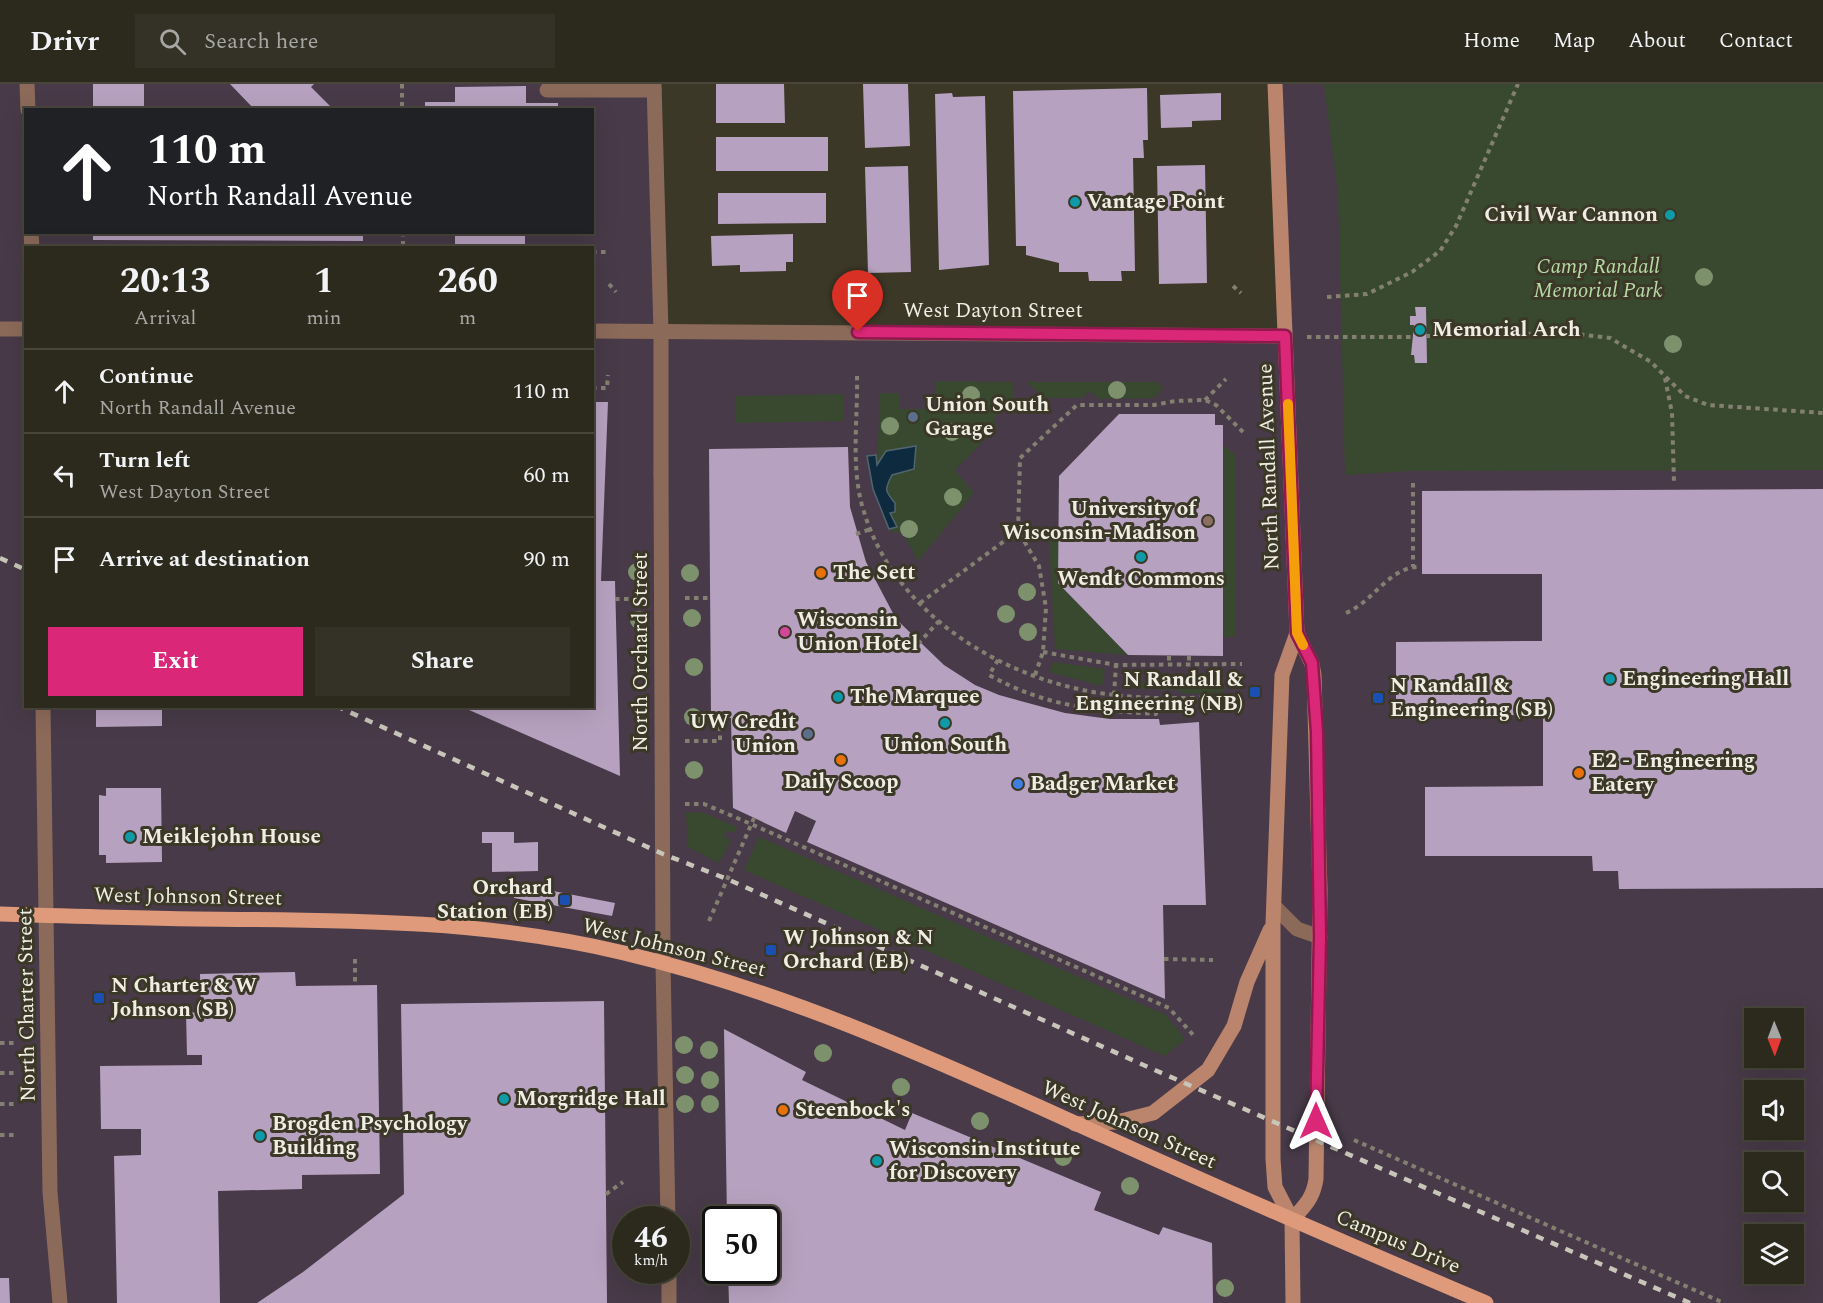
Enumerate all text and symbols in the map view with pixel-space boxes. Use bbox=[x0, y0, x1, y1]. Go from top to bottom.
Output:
search box bbox=[135, 14, 555, 68]
text: Drivr bbox=[30, 20, 99, 63]
icon: search bbox=[156, 25, 189, 58]
text: Search here bbox=[204, 25, 318, 58]
text: Home bbox=[1463, 25, 1520, 57]
text: Map bbox=[1553, 25, 1595, 57]
text: About bbox=[1628, 25, 1686, 57]
text: Contact bbox=[1719, 25, 1793, 57]
text: 110 m bbox=[147, 119, 266, 182]
icon: ahead bbox=[48, 132, 126, 210]
text: North Randall Avenue bbox=[147, 176, 413, 218]
place label: Vantage Point bbox=[1087, 186, 1225, 218]
marker: Vantage Point bbox=[1068, 195, 1082, 209]
place label: Civil War Cannon bbox=[1484, 199, 1658, 231]
marker: Civil War Cannon bbox=[1663, 208, 1677, 222]
park label: Camp Randall Memorial Park bbox=[1533, 251, 1663, 307]
text: 20:13 bbox=[120, 254, 210, 309]
text: 1 bbox=[314, 254, 334, 309]
text: 260 bbox=[437, 254, 498, 309]
pin bbox=[832, 270, 883, 332]
icon: arrive bbox=[841, 279, 874, 312]
street label: West Dayton Street bbox=[903, 295, 1083, 327]
text: Arrival bbox=[134, 303, 196, 333]
text: min bbox=[306, 303, 341, 333]
text: m bbox=[459, 303, 476, 333]
place label: Memorial Arch bbox=[1432, 314, 1581, 346]
marker: Memorial Arch bbox=[1413, 323, 1427, 337]
text: Continue bbox=[99, 360, 194, 393]
street label: North Randall Avenue bbox=[1249, 363, 1289, 571]
icon: ahead bbox=[48, 375, 81, 408]
text: 110 m bbox=[513, 375, 570, 408]
place label: Union South Garage bbox=[925, 389, 1049, 445]
text: North Randall Avenue bbox=[99, 393, 296, 423]
marker: Union South Garage bbox=[906, 410, 920, 424]
text: Turn left bbox=[99, 444, 191, 477]
icon: left bbox=[48, 459, 81, 492]
text: 60 m bbox=[524, 459, 570, 492]
text: West Dayton Street bbox=[99, 477, 270, 507]
place label: University of Wisconsin-Madison bbox=[1002, 493, 1197, 549]
marker: University of Wisconsin-Madison bbox=[1201, 514, 1215, 528]
icon: arrive bbox=[48, 543, 81, 576]
text: Arrive at destination bbox=[99, 543, 310, 576]
text: 90 m bbox=[524, 543, 570, 576]
marker: Wendt Commons bbox=[1134, 550, 1148, 564]
street label: North Orchard Street bbox=[625, 552, 657, 752]
place label: The Sett bbox=[833, 557, 915, 589]
place label: Wendt Commons bbox=[1057, 563, 1225, 595]
marker: The Sett bbox=[814, 566, 828, 580]
place label: Wisconsin Union Hotel bbox=[797, 604, 919, 660]
marker: Wisconsin Union Hotel bbox=[778, 625, 792, 639]
button: Exit bbox=[48, 627, 303, 696]
button: Share bbox=[315, 627, 570, 696]
place label: Engineering Hall bbox=[1622, 663, 1789, 695]
place label: N Randall & Engineering (NB) bbox=[1075, 664, 1243, 720]
place label: N Randall & Engineering (SB) bbox=[1390, 670, 1553, 726]
marker: Engineering Hall bbox=[1603, 672, 1617, 686]
place label: The Marquee bbox=[850, 681, 980, 713]
marker: N Randall & Engineering (NB) bbox=[1248, 685, 1262, 699]
marker: The Marquee bbox=[831, 690, 845, 704]
marker: N Randall & Engineering (SB) bbox=[1371, 691, 1385, 705]
place label: UW Credit Union bbox=[689, 706, 796, 762]
marker: Union South bbox=[938, 716, 952, 730]
marker: UW Credit Union bbox=[801, 727, 815, 741]
place label: Union South bbox=[883, 729, 1007, 761]
place label: E2 - Engineering Eatery bbox=[1591, 745, 1755, 801]
marker: Daily Scoop bbox=[834, 753, 848, 767]
place label: Daily Scoop bbox=[784, 766, 898, 798]
marker: E2 - Engineering Eatery bbox=[1572, 766, 1586, 780]
place label: Badger Market bbox=[1030, 768, 1175, 800]
marker: Badger Market bbox=[1011, 777, 1025, 791]
place label: Meiklejohn House bbox=[142, 821, 321, 853]
marker: Meiklejohn House bbox=[123, 830, 137, 844]
place label: Orchard Station (EB) bbox=[437, 872, 553, 928]
street label: West Johnson Street bbox=[94, 879, 282, 915]
marker: Orchard Station (EB) bbox=[558, 893, 572, 907]
street label: North Charter Street bbox=[9, 908, 45, 1102]
street label: West Johnson Street bbox=[579, 910, 769, 986]
place label: W Johnson & N Orchard (EB) bbox=[783, 922, 934, 978]
marker: W Johnson & N Orchard (EB) bbox=[764, 943, 778, 957]
place label: N Charter & W Johnson (SB) bbox=[111, 970, 257, 1026]
marker: N Charter & W Johnson (SB) bbox=[92, 991, 106, 1005]
north arrow bbox=[1744, 1008, 1804, 1068]
map controls bbox=[1744, 1008, 1804, 1284]
street label: West Johnson Street bbox=[1036, 1072, 1222, 1178]
button: sound bbox=[1744, 1080, 1804, 1140]
place label: Morgridge Hall bbox=[516, 1083, 666, 1115]
position arrow bbox=[1284, 1089, 1348, 1153]
marker: Morgridge Hall bbox=[497, 1092, 511, 1106]
place label: Steenbock's bbox=[795, 1094, 910, 1126]
marker: Steenbock's bbox=[776, 1103, 790, 1117]
place label: Brogden Psychology Building bbox=[272, 1108, 468, 1164]
marker: Brogden Psychology Building bbox=[253, 1129, 267, 1143]
place label: Wisconsin Institute for Discovery bbox=[889, 1133, 1080, 1189]
button: search bbox=[1744, 1152, 1804, 1212]
marker: Wisconsin Institute for Discovery bbox=[870, 1154, 884, 1168]
street label: Campus Drive bbox=[1331, 1201, 1465, 1283]
speed limit sign: 50 bbox=[702, 1206, 780, 1284]
text: 46 bbox=[634, 1215, 668, 1261]
button: layers bbox=[1744, 1224, 1804, 1284]
text: km/h bbox=[634, 1249, 668, 1272]

